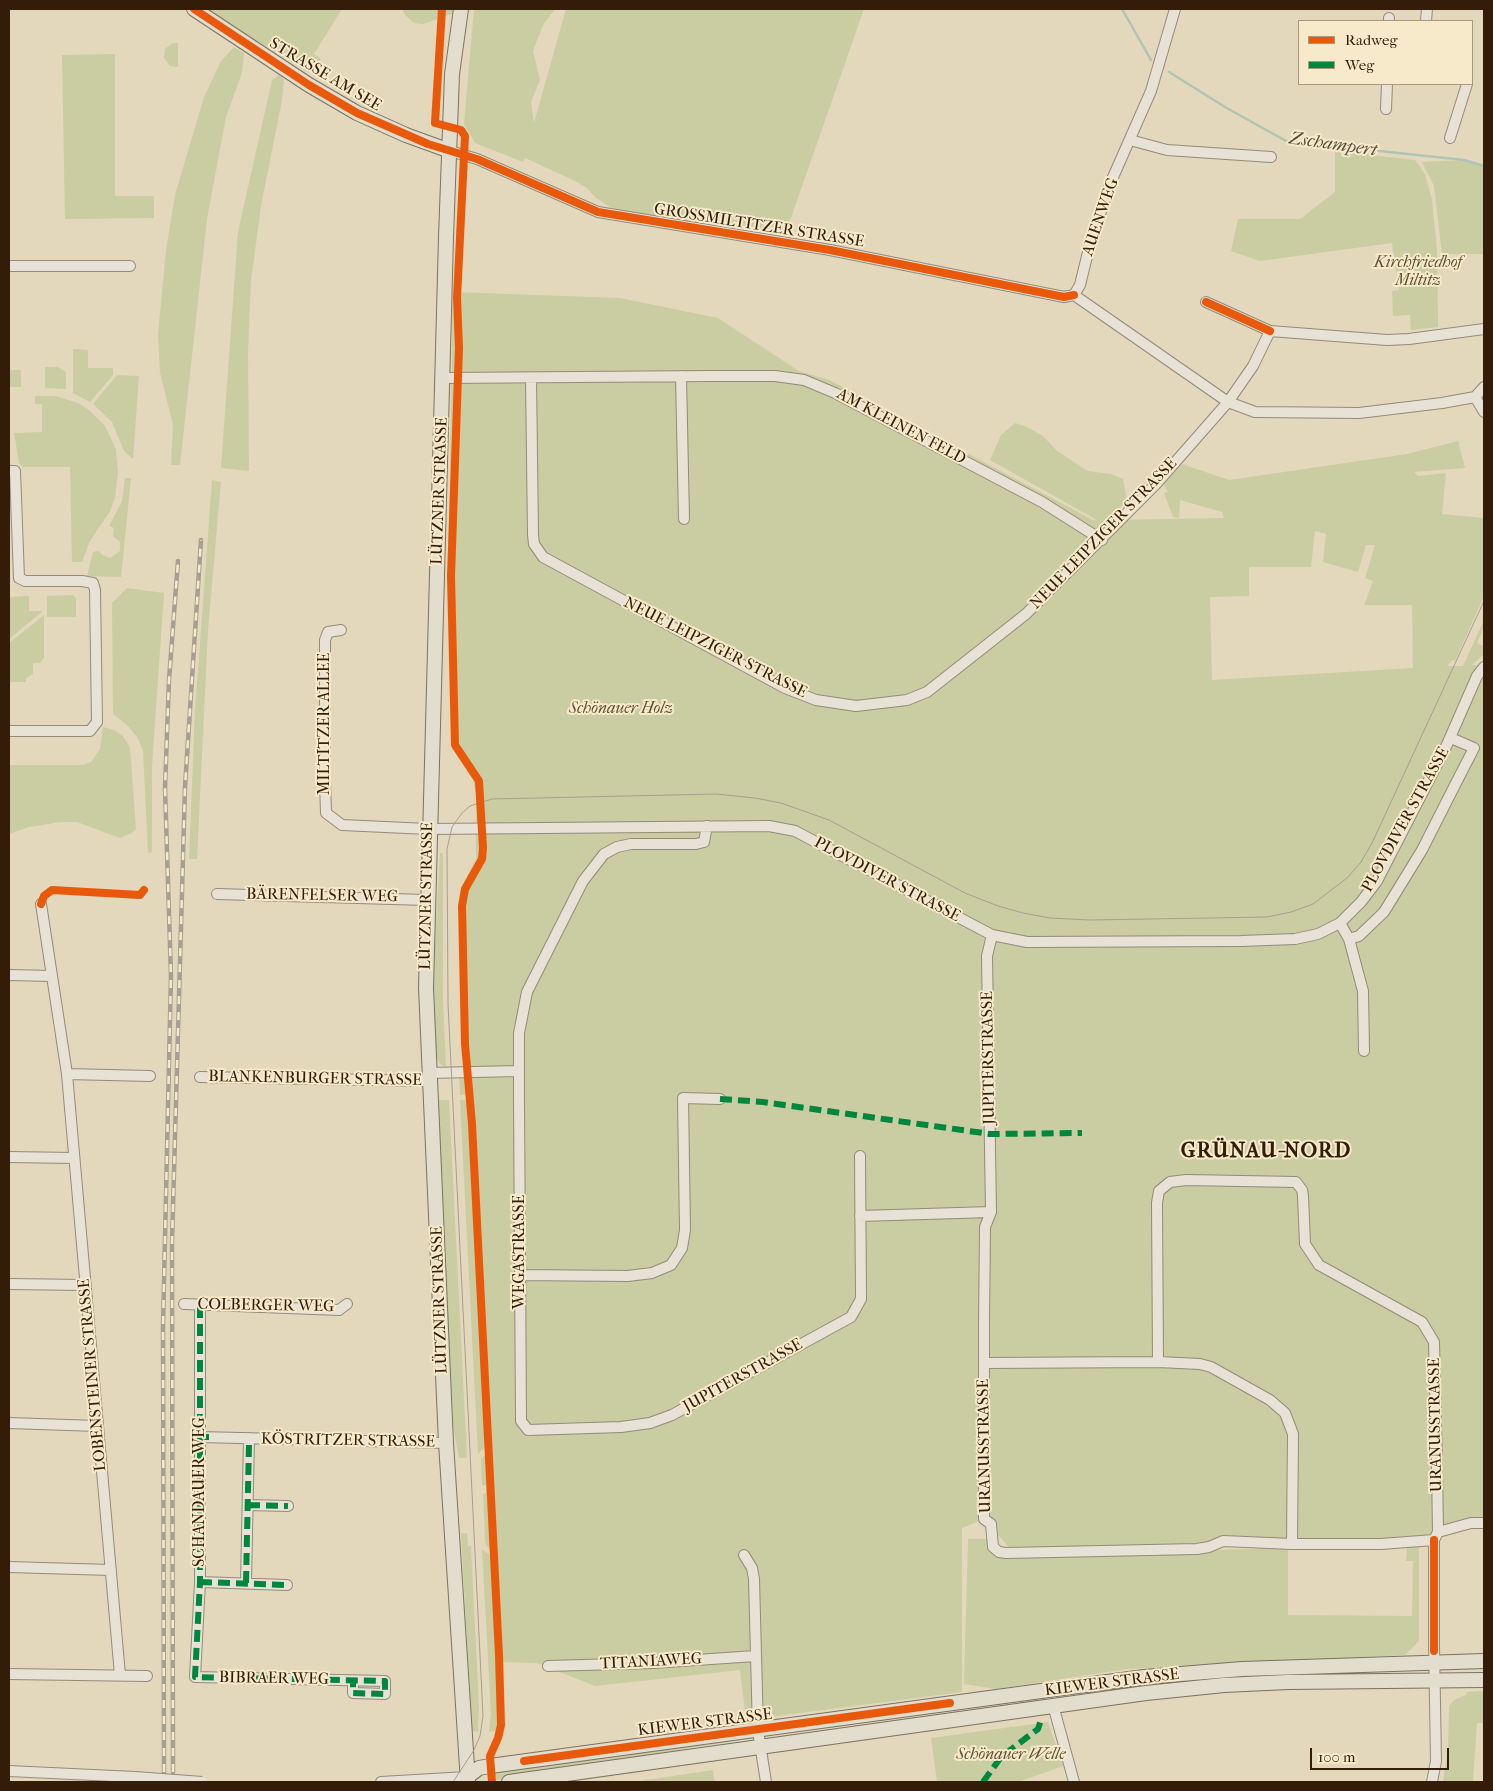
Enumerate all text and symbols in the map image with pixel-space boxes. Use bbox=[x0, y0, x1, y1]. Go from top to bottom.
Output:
legend bbox=[1298, 20, 1473, 85]
text: Radweg bbox=[1345, 31, 1397, 49]
street label: STRASSE AM SEE bbox=[266, 34, 384, 116]
text: Weg bbox=[1345, 56, 1374, 74]
water label: Zschampert bbox=[1288, 128, 1378, 162]
street label: AUENWEG bbox=[1079, 176, 1123, 258]
street label: GROSSMILTITZER STRASSE bbox=[653, 200, 865, 252]
park label: Kirchfriedhof Miltitz bbox=[1374, 253, 1462, 291]
street label: AM KLEINEN FELD bbox=[833, 385, 969, 469]
street label: LÜTZNER STRASSE bbox=[428, 417, 452, 565]
street label: NEUE LEIPZIGER STRASSE bbox=[1027, 454, 1181, 614]
street label: NEUE LEIPZIGER STRASSE bbox=[620, 593, 810, 703]
street label: MILTITZER ALLEE bbox=[315, 653, 335, 795]
park label: Schönauer Holz bbox=[569, 699, 673, 719]
street label: PLOVDIVER STRASSE bbox=[1358, 744, 1454, 896]
street label: LÜTZNER STRASSE bbox=[416, 822, 438, 970]
street label: PLOVDIVER STRASSE bbox=[811, 833, 963, 927]
street label: BÄRENFELSER WEG bbox=[246, 885, 398, 907]
street label: JUPITERSTRASSE bbox=[978, 991, 1000, 1125]
street label: BLANKENBURGER STRASSE bbox=[208, 1068, 422, 1090]
district label: GRÜNAU-NORD bbox=[1179, 1139, 1353, 1165]
street label: WEGASTRASSE bbox=[510, 1195, 530, 1309]
street label: LÜTZNER STRASSE bbox=[428, 1226, 452, 1374]
street label: LOBENSTEINER STRASSE bbox=[75, 1278, 111, 1472]
street label: COLBERGER WEG bbox=[197, 1295, 335, 1317]
street label: JUPITERSTRASSE bbox=[680, 1335, 806, 1417]
street label: URANUSSTRASSE bbox=[1425, 1358, 1447, 1492]
street label: URANUSSTRASSE bbox=[974, 1379, 996, 1513]
street label: SCHANDAUER WEG bbox=[190, 1417, 210, 1567]
street label: KÖSTRITZER STRASSE bbox=[261, 1430, 435, 1452]
street label: TITANIAWEG bbox=[599, 1650, 703, 1674]
street label: KIEWER STRASSE bbox=[1044, 1665, 1180, 1701]
street label: BIBRAER WEG bbox=[219, 1668, 329, 1690]
street label: KIEWER STRASSE bbox=[637, 1705, 773, 1741]
scale bar bbox=[1313, 1738, 1452, 1770]
park label: Schönauer Welle bbox=[956, 1745, 1066, 1765]
text: 100 m bbox=[1318, 1748, 1356, 1766]

